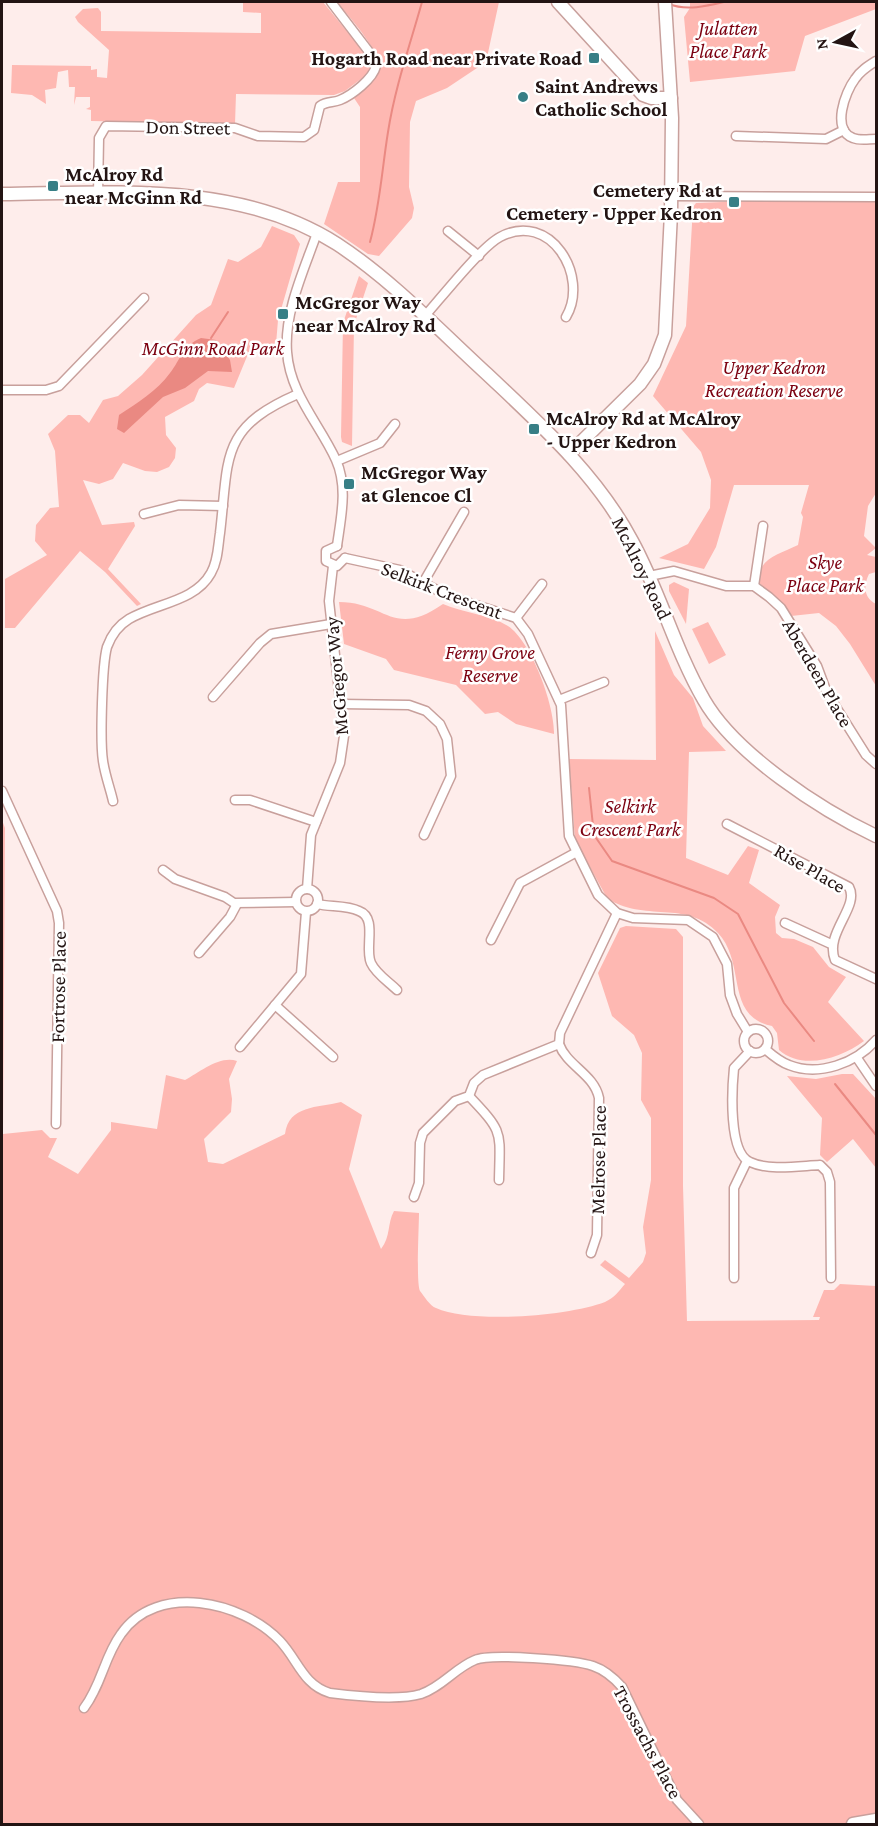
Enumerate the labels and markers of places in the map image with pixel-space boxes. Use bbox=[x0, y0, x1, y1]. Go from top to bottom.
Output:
place label: Hogarth Road near Private Road bbox=[311, 47, 582, 69]
marker: Hogarth Road near Private Road bbox=[587, 51, 601, 65]
place label: Saint Andrews Catholic School bbox=[535, 75, 668, 120]
marker: Saint Andrews Catholic School bbox=[516, 90, 530, 104]
place label: McAlroy Rd near McGinn Rd bbox=[65, 163, 202, 208]
marker: McAlroy Rd near McGinn Rd bbox=[46, 179, 60, 193]
place label: Cemetery Rd at Cemetery - Upper Kedron bbox=[506, 179, 723, 224]
marker: Cemetery Rd at Cemetery - Upper Kedron bbox=[727, 195, 741, 209]
place label: McGregor Way near McAlroy Rd bbox=[295, 291, 436, 336]
marker: McGregor Way near McAlroy Rd bbox=[276, 307, 290, 321]
place label: McAlroy Rd at McAlroy - Upper Kedron bbox=[546, 407, 741, 452]
marker: McAlroy Rd at McAlroy - Upper Kedron bbox=[527, 422, 541, 436]
place label: McGregor Way at Glencoe Cl bbox=[361, 461, 487, 506]
marker: McGregor Way at Glencoe Cl bbox=[342, 477, 356, 491]

